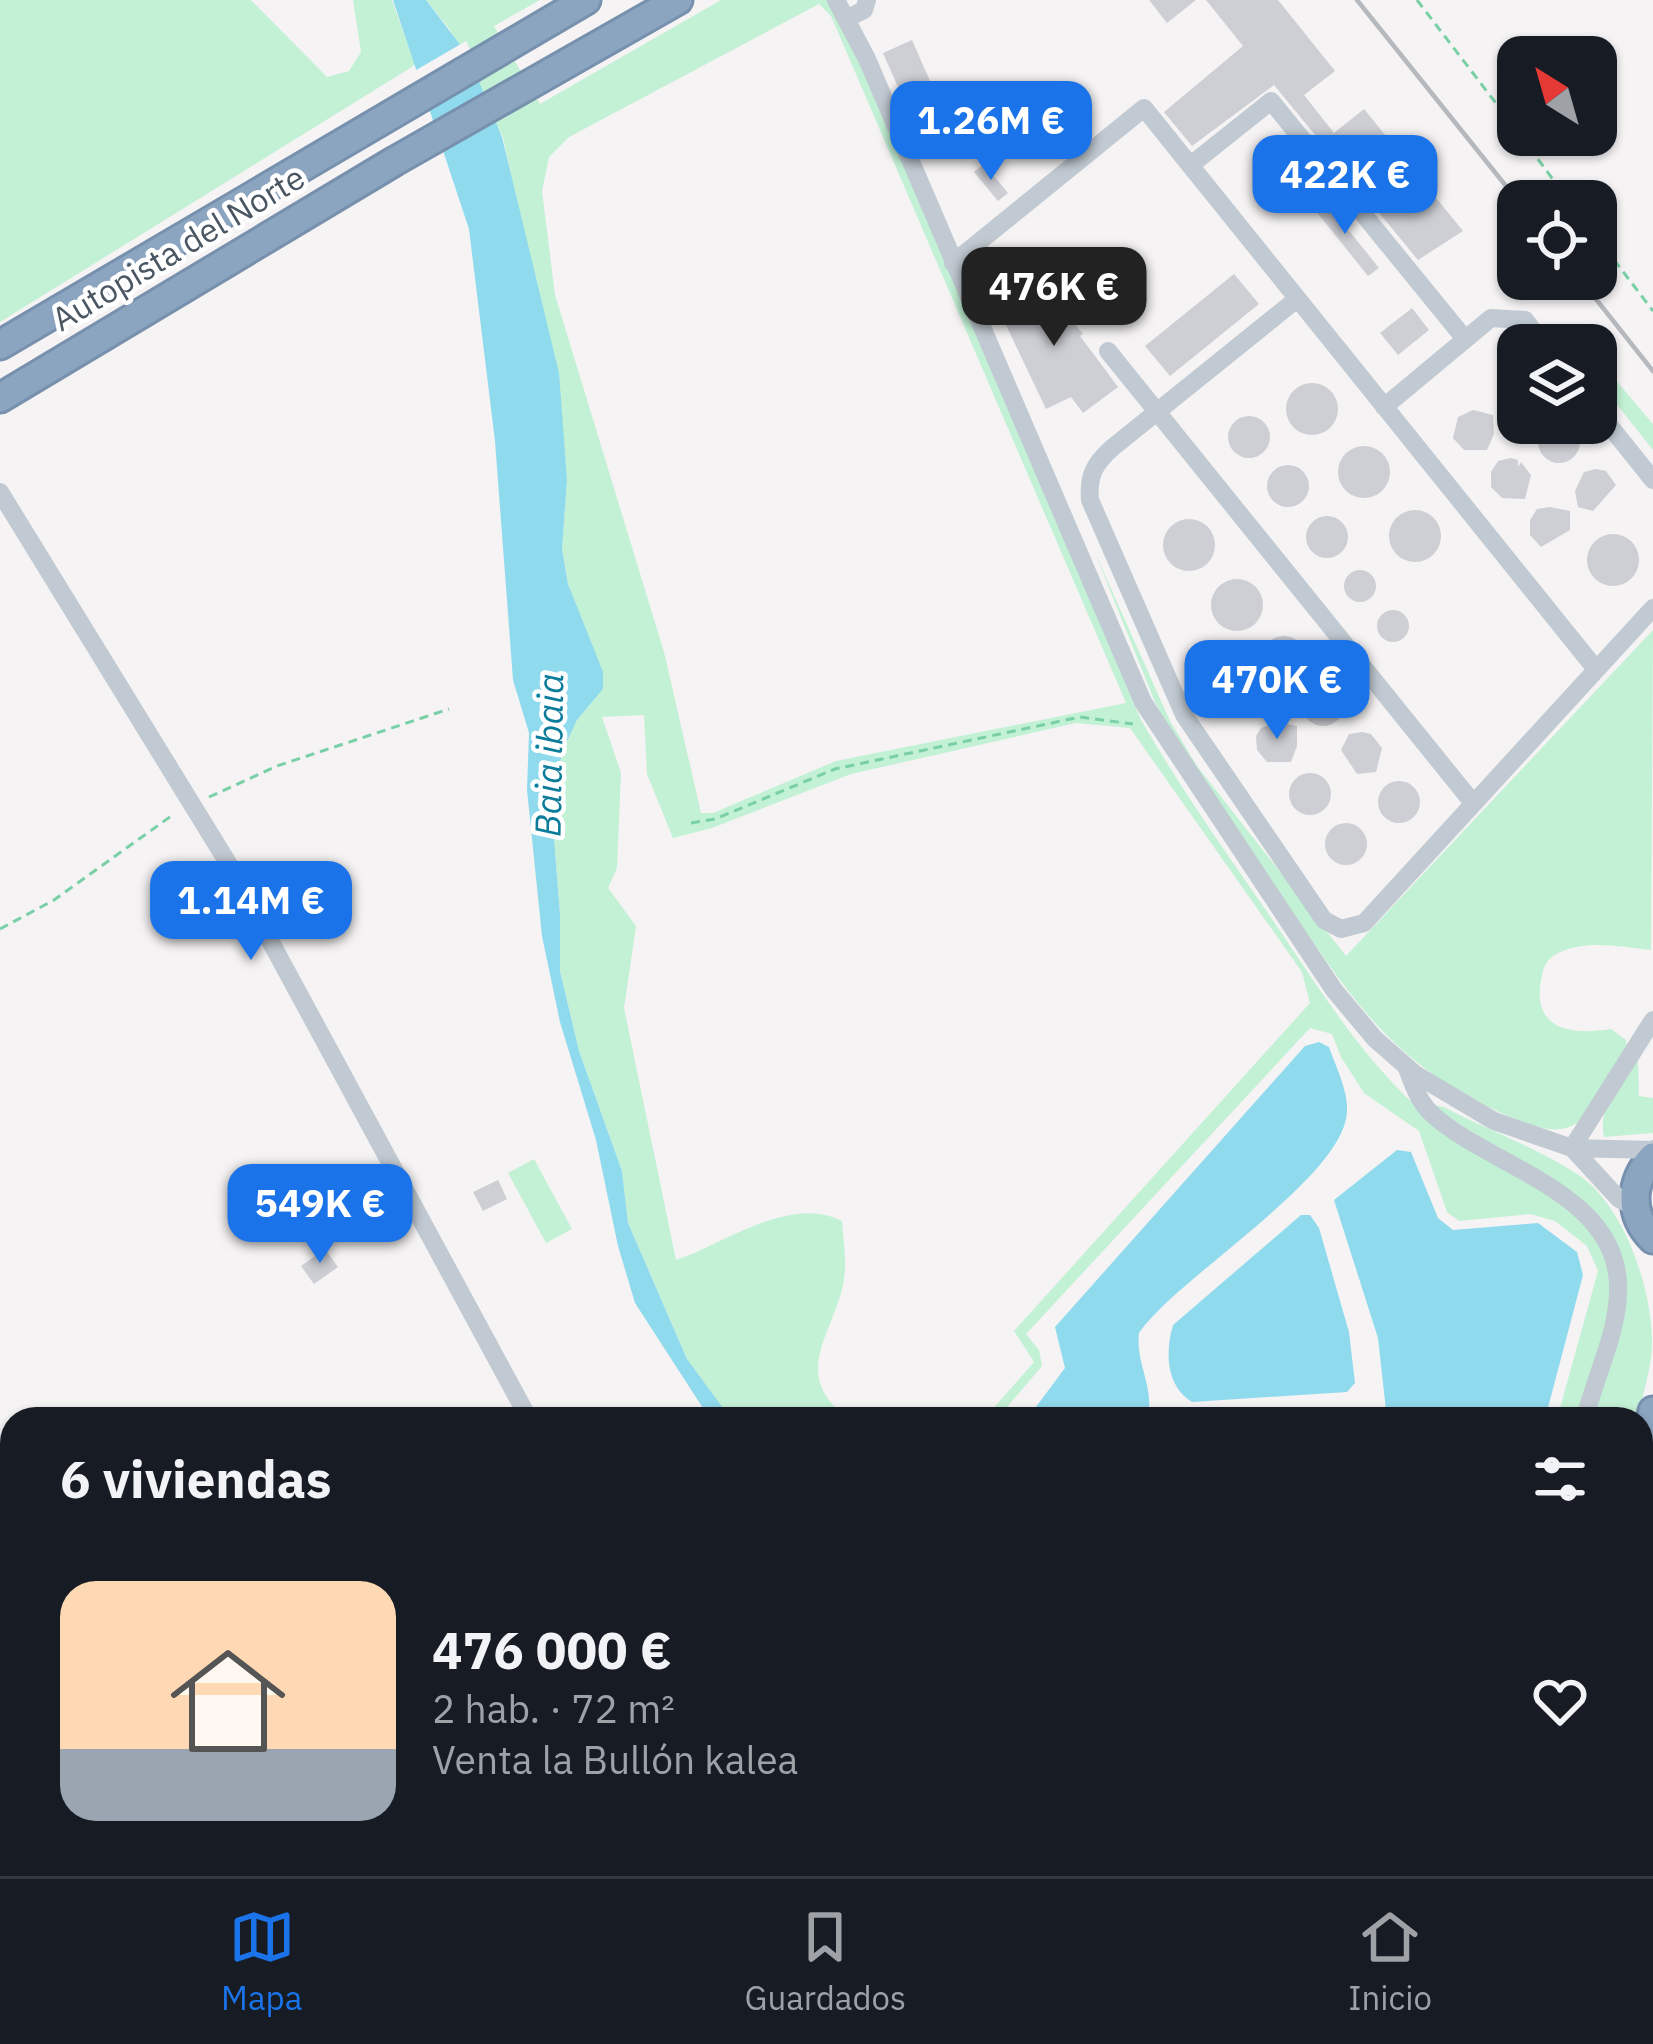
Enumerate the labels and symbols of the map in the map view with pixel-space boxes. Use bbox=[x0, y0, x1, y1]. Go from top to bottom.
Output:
north arrow bbox=[1497, 36, 1617, 156]
pin: 1.26M € bbox=[880, 81, 1102, 183]
pin: 422K € bbox=[1247, 135, 1443, 237]
street label: Autopista del Norte bbox=[43, 155, 312, 340]
pin: 476K € bbox=[956, 247, 1152, 349]
pin: 470K € bbox=[1179, 640, 1375, 742]
water label: Baia ibaia bbox=[524, 673, 573, 837]
pin: 1.14M € bbox=[140, 861, 362, 963]
pin: 549K € bbox=[222, 1164, 418, 1266]

